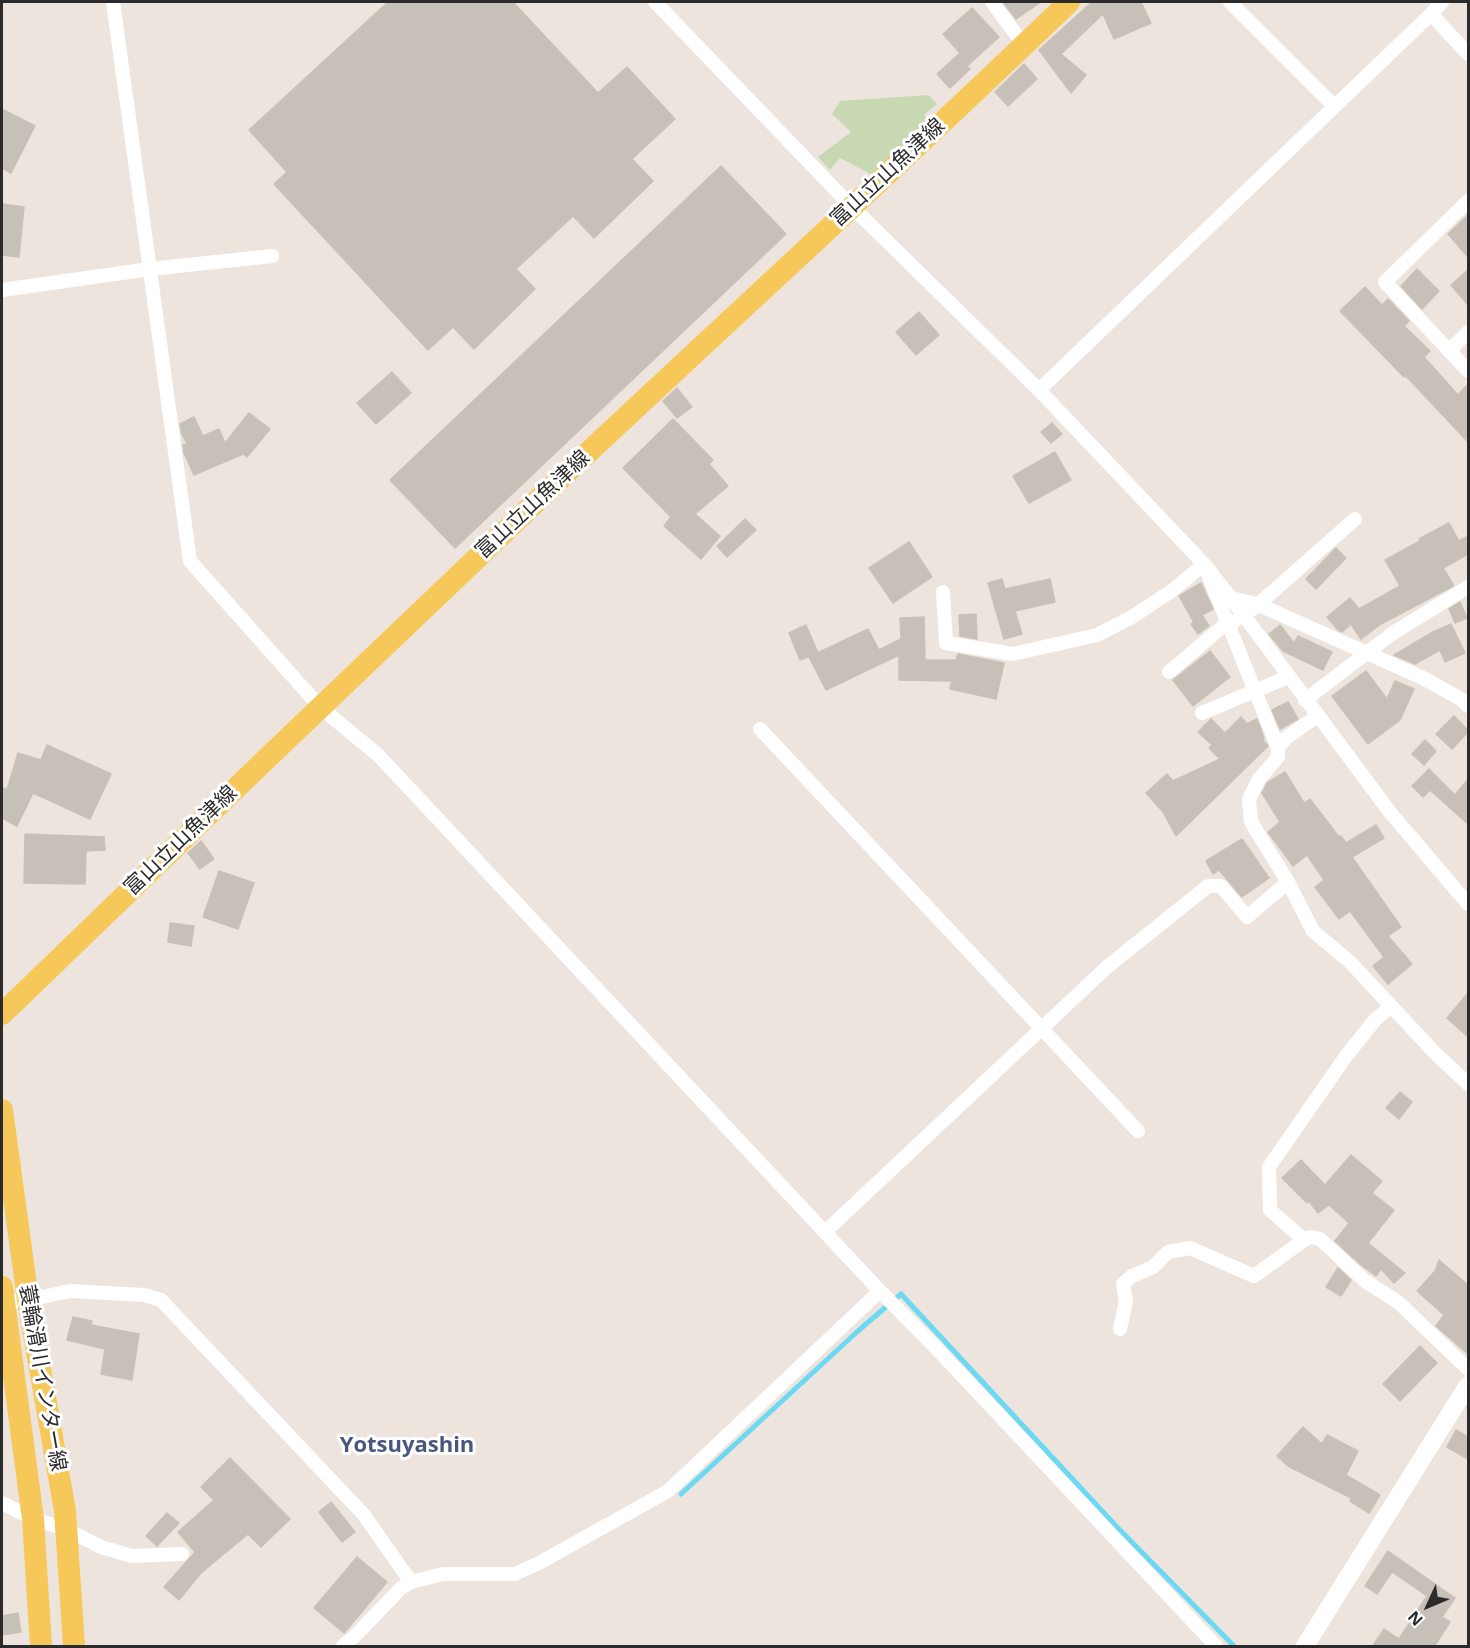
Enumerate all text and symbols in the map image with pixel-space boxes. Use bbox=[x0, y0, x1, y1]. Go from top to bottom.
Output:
street label: 富山立山魚津線 bbox=[826, 114, 950, 232]
street label: 富山立山魚津線 bbox=[471, 446, 595, 564]
street label: 富山立山魚津線 bbox=[119, 781, 243, 901]
street label: 蓑輪滑川インター線 bbox=[13, 1283, 71, 1473]
district label: Yotsuyashin bbox=[340, 1433, 474, 1459]
north arrow bbox=[1398, 1576, 1458, 1636]
text: N bbox=[1403, 1606, 1427, 1631]

